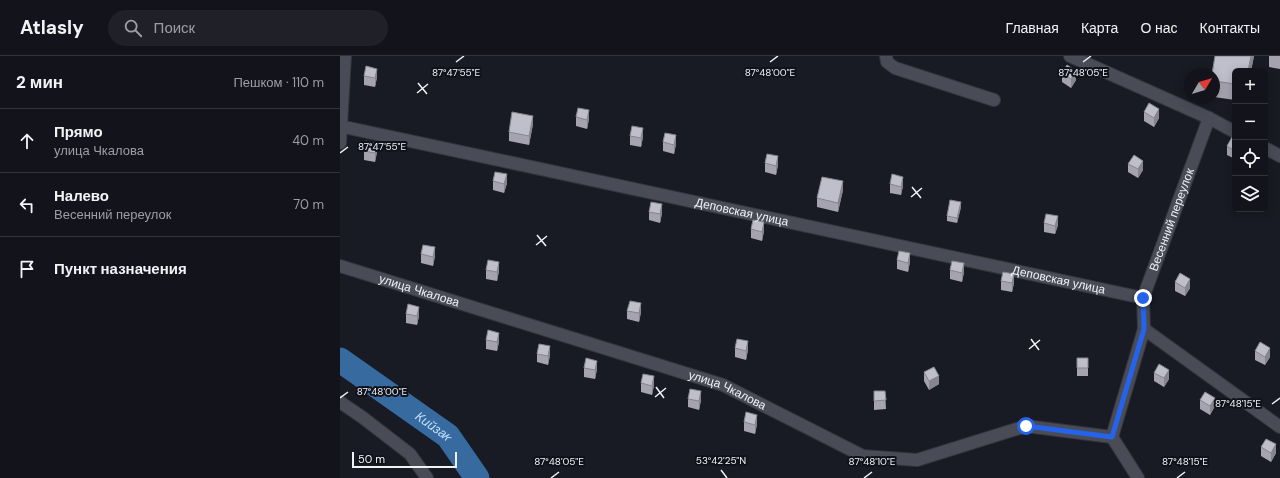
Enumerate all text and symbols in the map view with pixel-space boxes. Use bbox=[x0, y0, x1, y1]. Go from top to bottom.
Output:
search box bbox=[108, 10, 388, 46]
text: Atlasly bbox=[20, 15, 84, 40]
icon: search bbox=[122, 17, 144, 39]
text: Поиск bbox=[154, 18, 195, 38]
text: Главная bbox=[1006, 19, 1059, 37]
text: Карта bbox=[1081, 19, 1118, 37]
text: О нас bbox=[1140, 19, 1178, 37]
text: Контакты bbox=[1200, 19, 1260, 37]
text: 87°47'55"E bbox=[432, 66, 480, 79]
text: 87°48'00"E bbox=[745, 66, 796, 79]
text: 87°48'05"E bbox=[1058, 66, 1108, 79]
north arrow bbox=[1184, 68, 1220, 104]
map controls bbox=[1232, 68, 1268, 212]
button: + bbox=[1232, 68, 1268, 104]
text: 2 мин bbox=[16, 71, 63, 93]
text: Пешком · 110 m bbox=[233, 74, 324, 91]
button: − bbox=[1232, 104, 1268, 140]
text: Прямо bbox=[54, 122, 103, 142]
icon: ahead bbox=[16, 130, 38, 152]
text: 40 m bbox=[292, 132, 324, 149]
text: 87°47'55"E bbox=[358, 140, 406, 153]
button: locate bbox=[1232, 140, 1268, 176]
text: улица Чкалова bbox=[54, 142, 144, 159]
street label: Весенний переулок bbox=[1145, 165, 1198, 273]
button: layers bbox=[1232, 176, 1268, 212]
text: Налево bbox=[54, 186, 109, 206]
icon: left bbox=[16, 194, 38, 216]
street label: Деповская улица bbox=[694, 194, 790, 230]
text: 70 m bbox=[293, 196, 324, 213]
text: Весенний переулок bbox=[54, 206, 171, 223]
icon: arrive bbox=[16, 258, 38, 280]
text: Пункт назначения bbox=[54, 259, 187, 279]
street label: Деповская улица bbox=[1010, 262, 1107, 298]
street label: улица Чкалова bbox=[377, 271, 462, 311]
route end bbox=[1134, 289, 1152, 307]
street label: улица Чкалова bbox=[687, 367, 769, 414]
text: 87°48'00"E bbox=[357, 385, 408, 398]
text: 87°48'15"E bbox=[1215, 397, 1261, 410]
water label: Кийзак bbox=[412, 408, 457, 445]
route start bbox=[1017, 417, 1035, 435]
scale bar bbox=[352, 450, 457, 469]
text: 50 m bbox=[358, 452, 385, 466]
text: 53°42'25"N bbox=[696, 454, 746, 467]
text: 87°48'05"E bbox=[534, 455, 584, 468]
text: 87°48'10"E bbox=[849, 455, 896, 468]
text: 87°48'15"E bbox=[1162, 455, 1208, 468]

